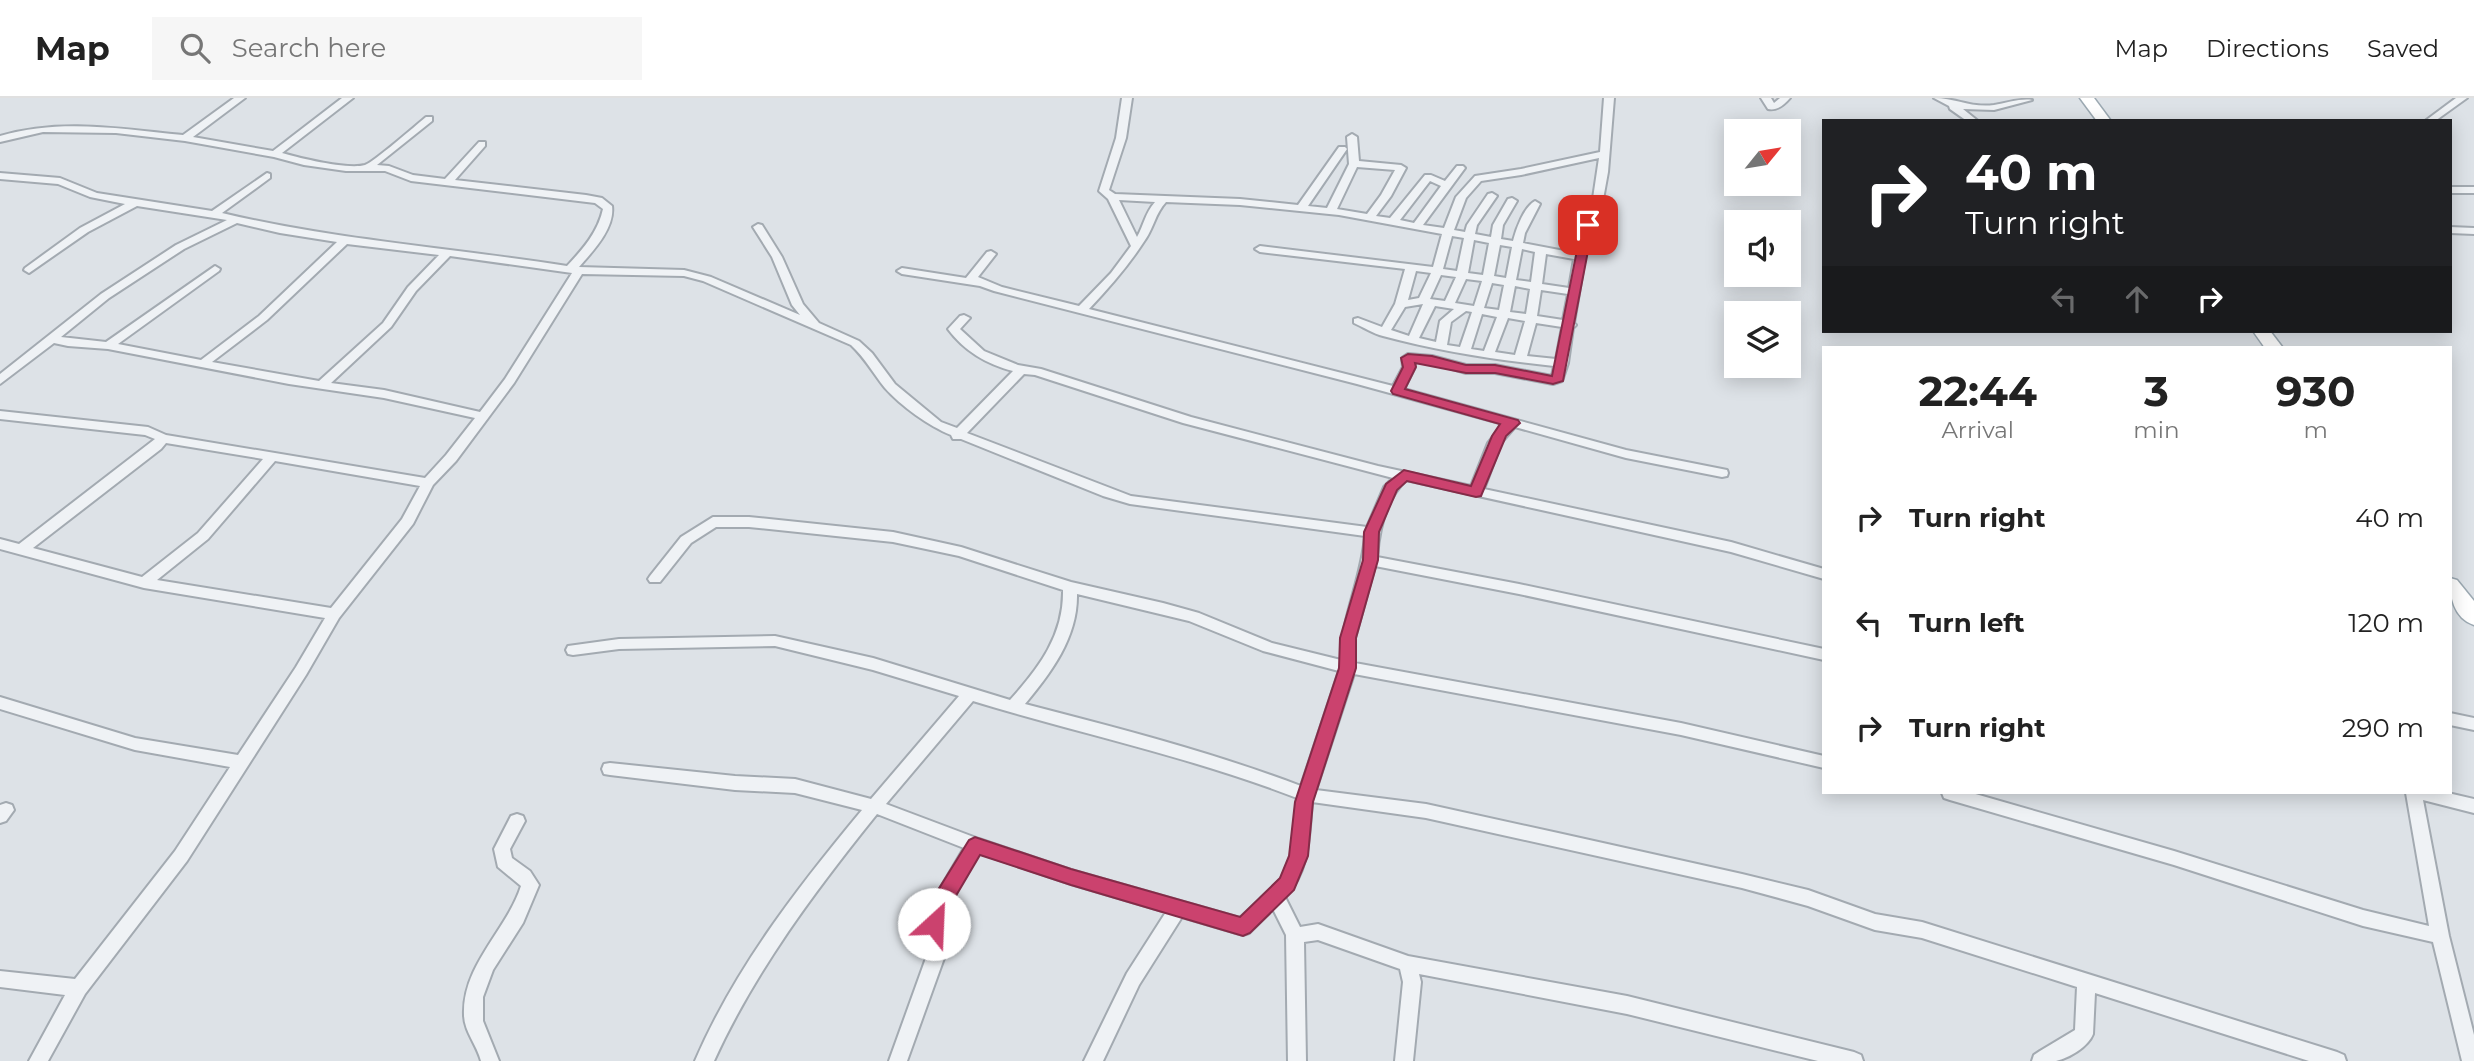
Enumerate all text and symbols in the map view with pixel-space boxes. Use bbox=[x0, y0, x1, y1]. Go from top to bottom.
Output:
search box bbox=[152, 17, 642, 80]
text: Map bbox=[35, 28, 110, 68]
icon: search bbox=[176, 29, 214, 67]
text: Search here bbox=[232, 32, 386, 64]
text: Map bbox=[2115, 34, 2168, 63]
text: Directions bbox=[2206, 34, 2329, 63]
text: Saved bbox=[2367, 34, 2439, 63]
north arrow bbox=[1724, 119, 1801, 196]
map controls bbox=[1724, 119, 1801, 378]
text: 40 m bbox=[1965, 143, 2097, 202]
icon: right bbox=[1850, 147, 1941, 238]
pin bbox=[1558, 195, 1618, 255]
text: Turn right bbox=[1965, 203, 2125, 242]
icon: arrive bbox=[1569, 206, 1607, 244]
button: sound bbox=[1724, 210, 1801, 287]
icon: left bbox=[2045, 280, 2083, 318]
icon: ahead bbox=[2118, 280, 2156, 318]
icon: right bbox=[2191, 280, 2229, 318]
button: layers bbox=[1724, 301, 1801, 378]
text: 22:44 bbox=[1918, 365, 2037, 417]
text: 3 bbox=[2144, 365, 2169, 417]
text: 930 bbox=[2276, 365, 2356, 417]
text: Arrival bbox=[1941, 416, 2014, 444]
text: min bbox=[2133, 416, 2179, 444]
text: m bbox=[2304, 416, 2328, 444]
icon: right bbox=[1850, 499, 1888, 537]
text: Turn right bbox=[1909, 502, 2045, 534]
text: 40 m bbox=[2355, 502, 2424, 534]
icon: left bbox=[1850, 604, 1888, 642]
text: Turn left bbox=[1909, 607, 2025, 639]
text: 120 m bbox=[2348, 607, 2424, 639]
icon: right bbox=[1850, 709, 1888, 747]
text: Turn right bbox=[1909, 712, 2045, 744]
text: 290 m bbox=[2342, 712, 2424, 744]
position arrow bbox=[897, 887, 971, 961]

